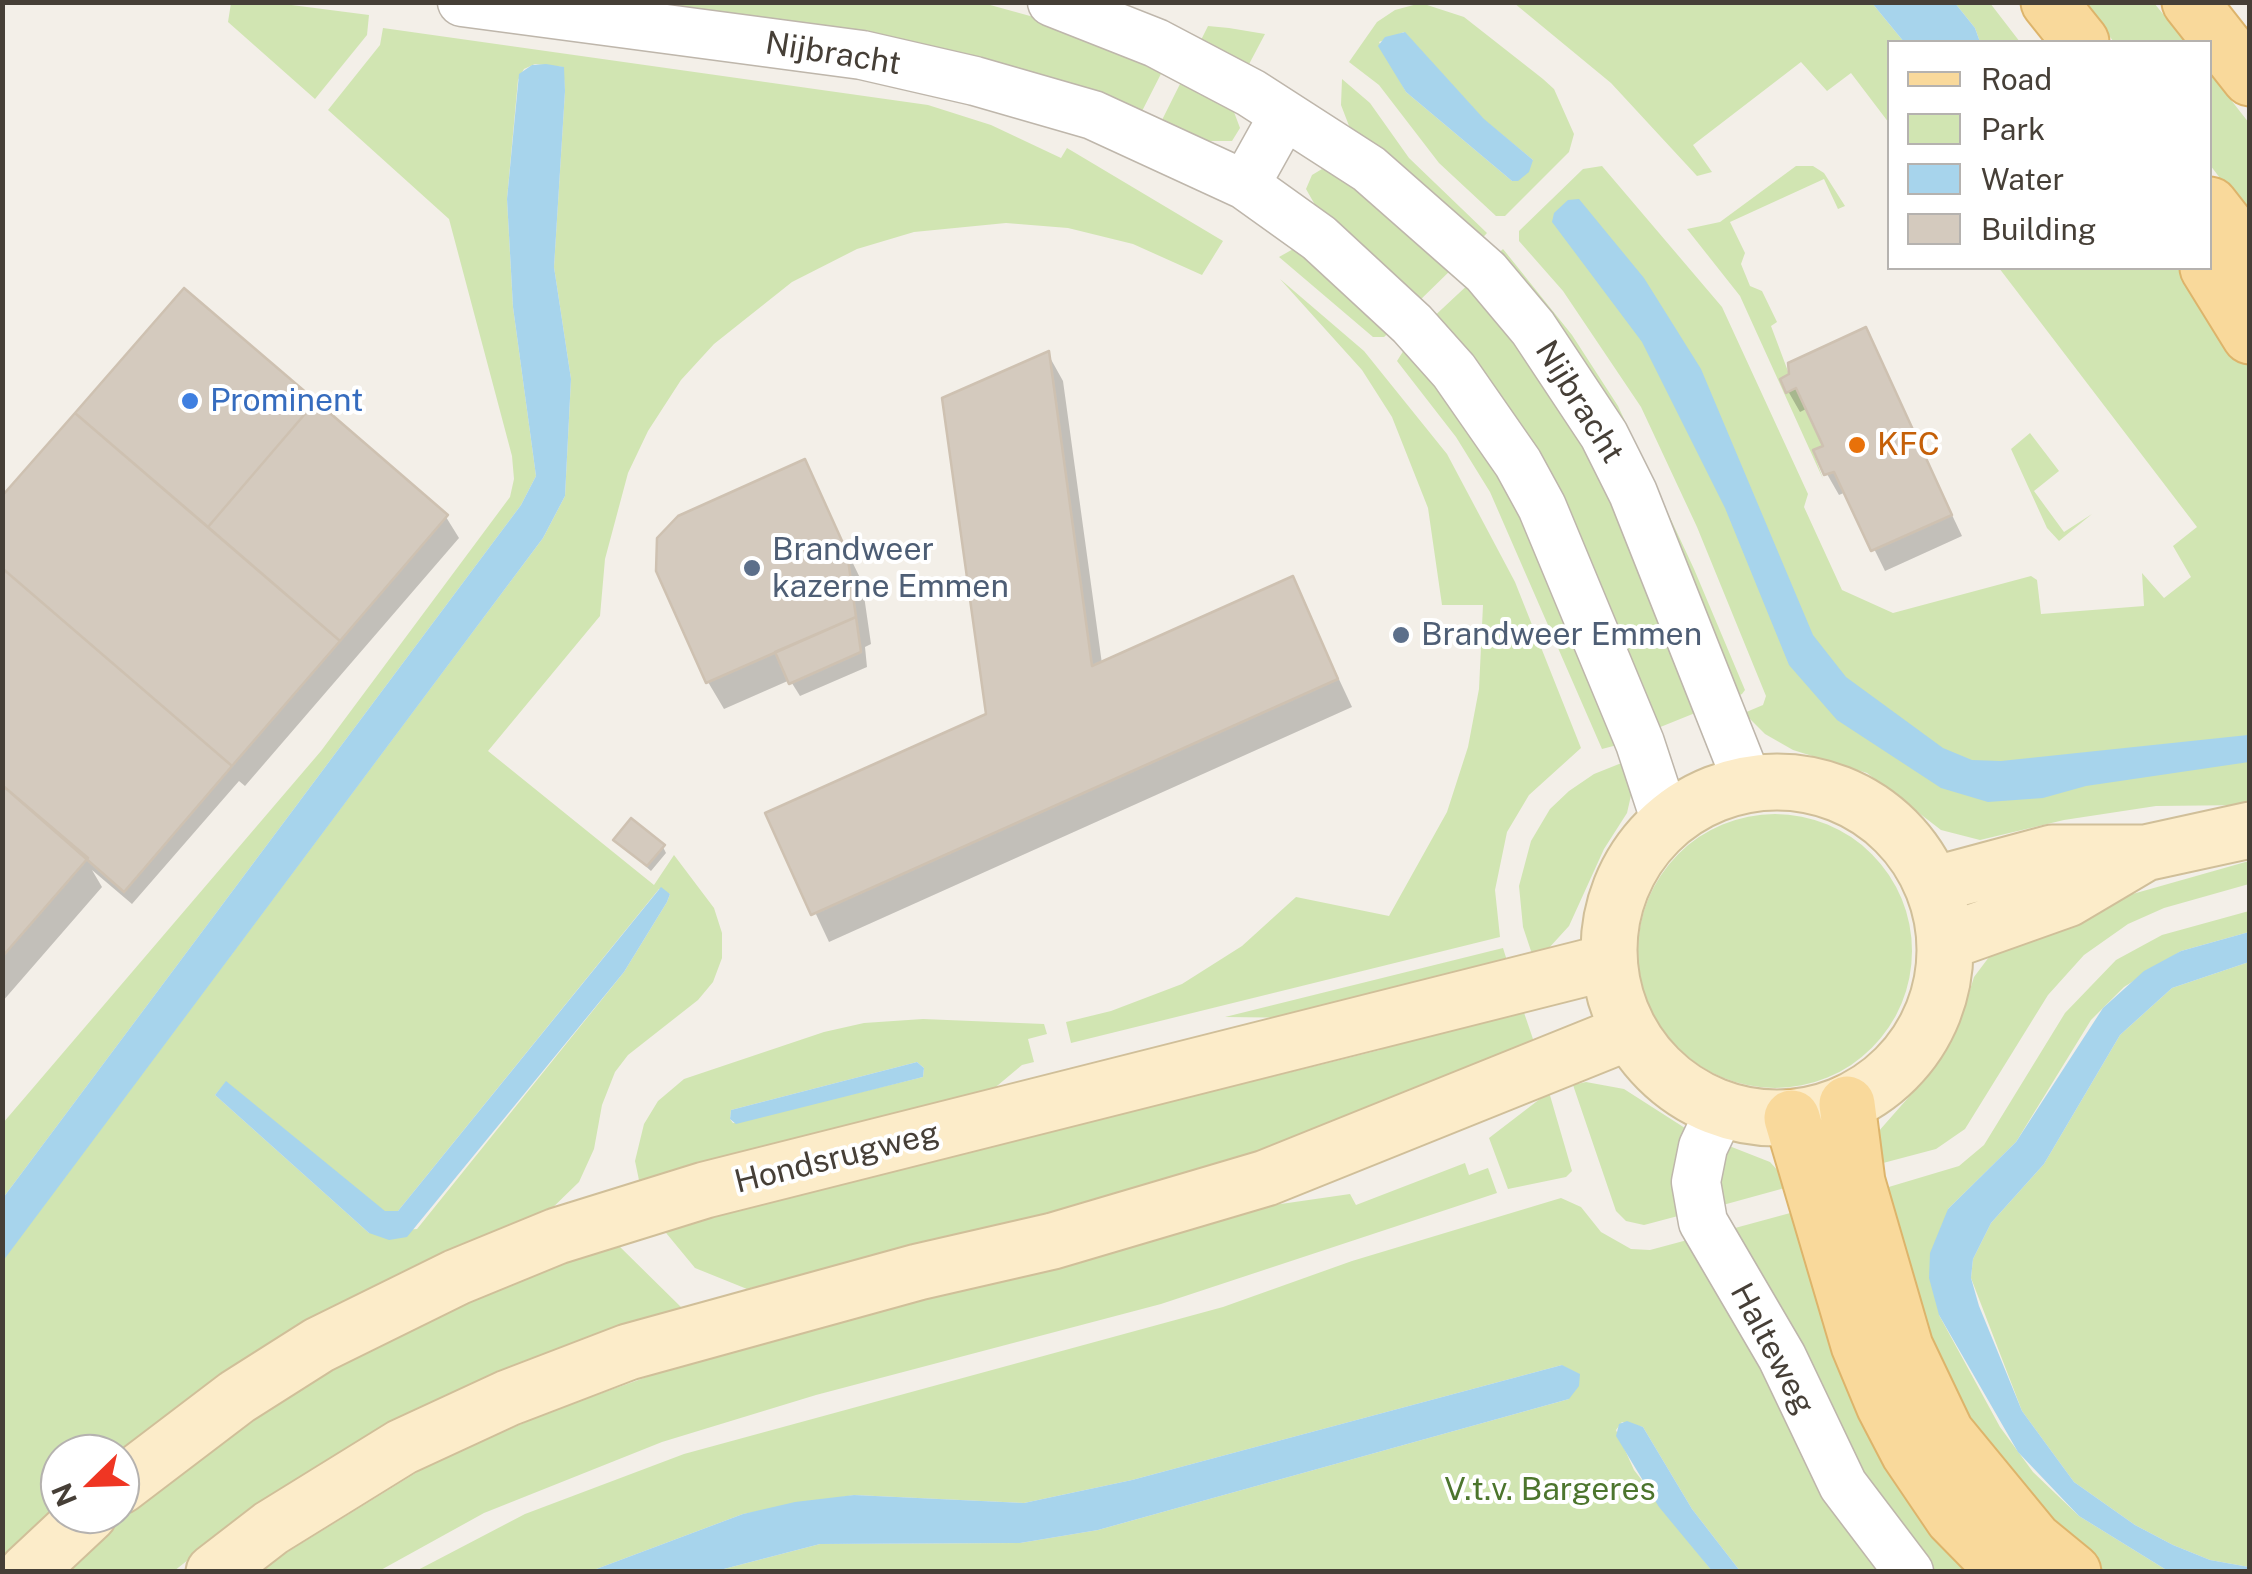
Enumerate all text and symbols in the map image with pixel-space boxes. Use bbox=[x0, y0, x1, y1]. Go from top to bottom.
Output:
street label: Nijbracht bbox=[762, 24, 904, 84]
legend bbox=[1887, 40, 2212, 270]
text: Road bbox=[1981, 61, 2052, 97]
text: Park bbox=[1981, 111, 2045, 147]
text: Water bbox=[1981, 161, 2064, 197]
text: Building bbox=[1981, 211, 2096, 247]
street label: Nijbracht bbox=[1526, 334, 1632, 470]
place label: Prominent bbox=[210, 382, 363, 420]
marker: Prominent bbox=[179, 390, 201, 412]
place label: KFC bbox=[1877, 426, 1940, 464]
marker: KFC bbox=[1846, 434, 1868, 456]
place label: Brandweer kazerne Emmen bbox=[772, 531, 1009, 606]
marker: Brandweer kazerne Emmen bbox=[741, 557, 763, 579]
place label: Brandweer Emmen bbox=[1421, 616, 1702, 654]
marker: Brandweer Emmen bbox=[1390, 624, 1412, 646]
street label: Hondsrugweg bbox=[731, 1114, 943, 1202]
street label: Halteweg bbox=[1721, 1277, 1823, 1421]
north arrow bbox=[40, 1434, 140, 1534]
park label: V.t.v. Bargeres bbox=[1444, 1471, 1656, 1509]
text: N bbox=[44, 1479, 83, 1512]

